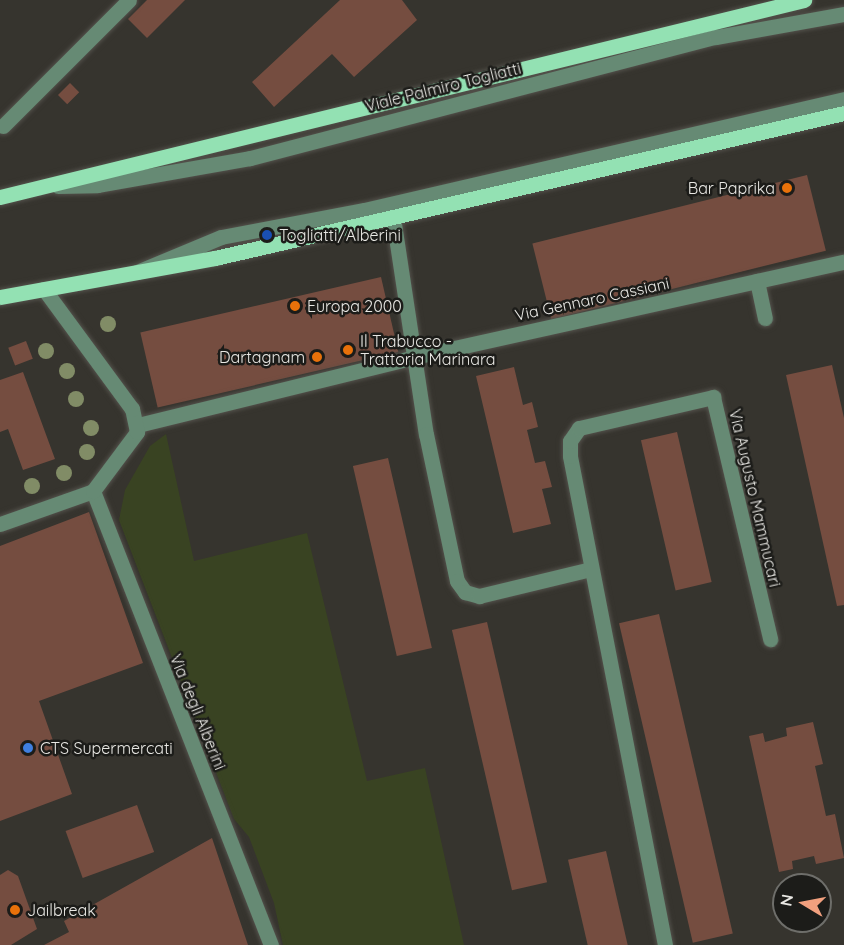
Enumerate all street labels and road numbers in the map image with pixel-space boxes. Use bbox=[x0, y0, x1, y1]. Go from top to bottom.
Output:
street label: Viale Palmiro Togliatti bbox=[363, 58, 523, 116]
street label: Via Gennaro Cassiani bbox=[513, 273, 671, 325]
street label: Via Augusto Mammucari bbox=[725, 407, 785, 589]
street label: Via degli Alberini bbox=[166, 651, 230, 773]

